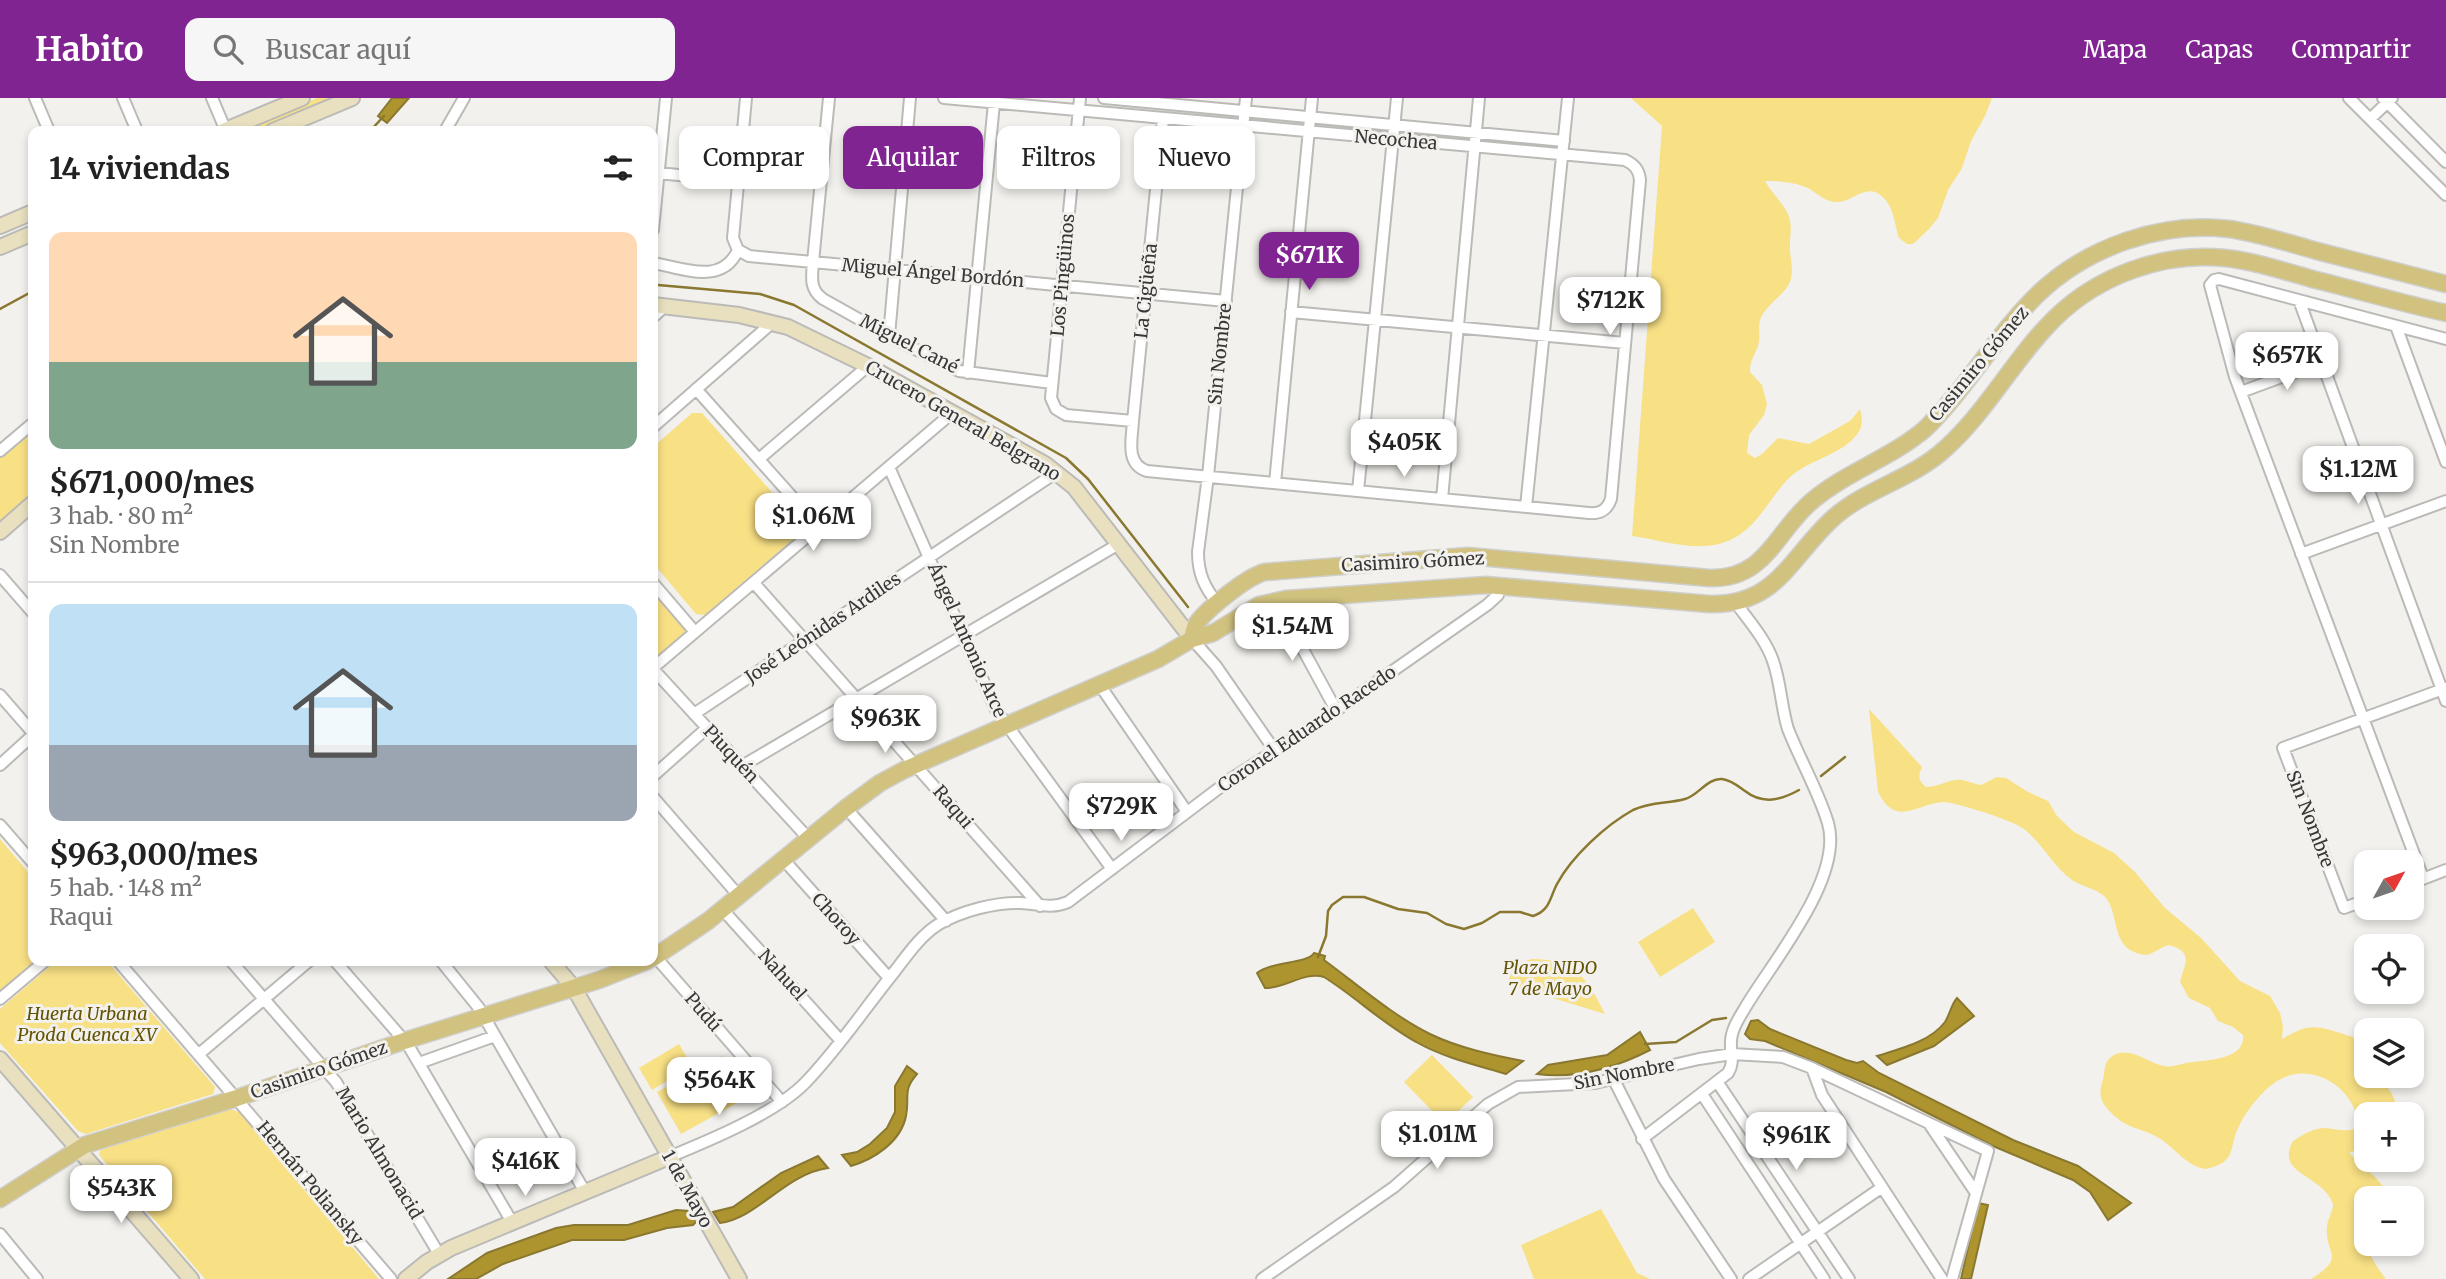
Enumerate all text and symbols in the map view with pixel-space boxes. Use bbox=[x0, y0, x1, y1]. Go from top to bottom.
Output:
search box bbox=[185, 18, 675, 81]
text: Habito bbox=[35, 29, 143, 70]
icon: search bbox=[209, 30, 247, 68]
text: Buscar aquí bbox=[265, 33, 411, 66]
text: Mapa bbox=[2083, 34, 2147, 65]
text: Capas bbox=[2185, 34, 2253, 65]
text: Compartir bbox=[2291, 34, 2411, 65]
street label: Necochea bbox=[1354, 124, 1439, 155]
chip: Comprar bbox=[679, 126, 829, 189]
chip: Alquilar bbox=[843, 126, 983, 189]
chip: Filtros bbox=[997, 126, 1120, 189]
chip: Nuevo bbox=[1134, 126, 1255, 189]
text: 14 viviendas bbox=[49, 149, 230, 187]
icon: filters bbox=[599, 149, 637, 187]
street label: Los Pingüinos bbox=[1046, 212, 1079, 337]
pin: $671K bbox=[1260, 232, 1358, 292]
text: $671K bbox=[1275, 240, 1343, 269]
street label: La Cigüeña bbox=[1129, 242, 1162, 340]
street label: Miguel Ángel Bordón bbox=[841, 253, 1025, 292]
icon: home bbox=[280, 278, 406, 404]
pin: $712K bbox=[1561, 278, 1659, 337]
text: $712K bbox=[1576, 285, 1644, 314]
street label: Casimiro Gómez bbox=[1924, 301, 2034, 426]
street label: Sin Nombre bbox=[1203, 302, 1236, 406]
street label: Miguel Cané bbox=[856, 309, 962, 378]
pin: $657K bbox=[2238, 332, 2336, 392]
text: $657K bbox=[2251, 340, 2323, 369]
street label: Crucero General Belgrano bbox=[862, 355, 1065, 486]
pin: $405K bbox=[1355, 420, 1453, 479]
text: $405K bbox=[1367, 427, 1441, 456]
pin: $1.12M bbox=[2301, 446, 2415, 506]
text: $1.12M bbox=[2318, 454, 2398, 483]
text: $671,000/mes bbox=[49, 463, 255, 501]
pin: $1.06M bbox=[756, 494, 870, 553]
text: 3 hab. · 80 m² bbox=[49, 501, 193, 530]
text: $1.06M bbox=[771, 501, 855, 530]
text: Sin Nombre bbox=[49, 530, 180, 559]
street label: Casimiro Gómez bbox=[1341, 546, 1485, 577]
street label: Ángel Antonio Arce bbox=[923, 558, 1012, 721]
street label: José Leónidas Ardiles bbox=[740, 567, 905, 689]
pin: $1.54M bbox=[1235, 603, 1349, 663]
text: $1.54M bbox=[1251, 611, 1333, 640]
icon: home bbox=[280, 650, 406, 776]
street label: Coronel Eduardo Racedo bbox=[1213, 660, 1400, 797]
pin: $963K bbox=[836, 696, 934, 755]
text: $963K bbox=[849, 703, 921, 732]
street label: Piuquén bbox=[699, 720, 764, 788]
street label: Sin Nombre bbox=[2281, 767, 2340, 871]
street label: Raqui bbox=[928, 780, 979, 833]
pin: $729K bbox=[1072, 784, 1170, 843]
text: $729K bbox=[1085, 791, 1157, 820]
text: $963,000/mes bbox=[49, 835, 258, 873]
north arrow bbox=[2354, 850, 2424, 920]
map controls bbox=[2354, 850, 2424, 1256]
text: 5 hab. · 148 m² bbox=[49, 873, 202, 902]
street label: Choroy bbox=[807, 888, 866, 950]
text: Raqui bbox=[49, 902, 113, 931]
button: locate bbox=[2354, 934, 2424, 1004]
street label: Nahuel bbox=[753, 944, 812, 1005]
park label: Plaza NIDO 7 de Mayo bbox=[1503, 956, 1598, 1000]
street label: Pudú bbox=[680, 987, 727, 1036]
park label: Huerta Urbana Proda Cuenca XV bbox=[17, 1002, 159, 1046]
button: layers bbox=[2354, 1018, 2424, 1088]
street label: Casimiro Gómez bbox=[247, 1035, 390, 1104]
street label: Sin Nombre bbox=[1572, 1052, 1676, 1095]
pin: $564K bbox=[670, 1058, 768, 1117]
text: $564K bbox=[683, 1065, 755, 1094]
street label: Mario Almonacid bbox=[331, 1082, 428, 1223]
button: + bbox=[2354, 1102, 2424, 1172]
pin: $1.01M bbox=[1380, 1112, 1494, 1171]
pin: $961K bbox=[1747, 1112, 1845, 1172]
street label: Hernán Poliansky bbox=[252, 1116, 369, 1250]
text: $1.01M bbox=[1397, 1119, 1477, 1148]
text: $961K bbox=[1762, 1120, 1830, 1149]
pin: $416K bbox=[476, 1138, 574, 1198]
text: $416K bbox=[491, 1146, 559, 1175]
street label: 1 de Mayo bbox=[657, 1146, 718, 1232]
pin: $543K bbox=[72, 1166, 170, 1225]
text: $543K bbox=[86, 1173, 156, 1202]
button: − bbox=[2354, 1186, 2424, 1256]

